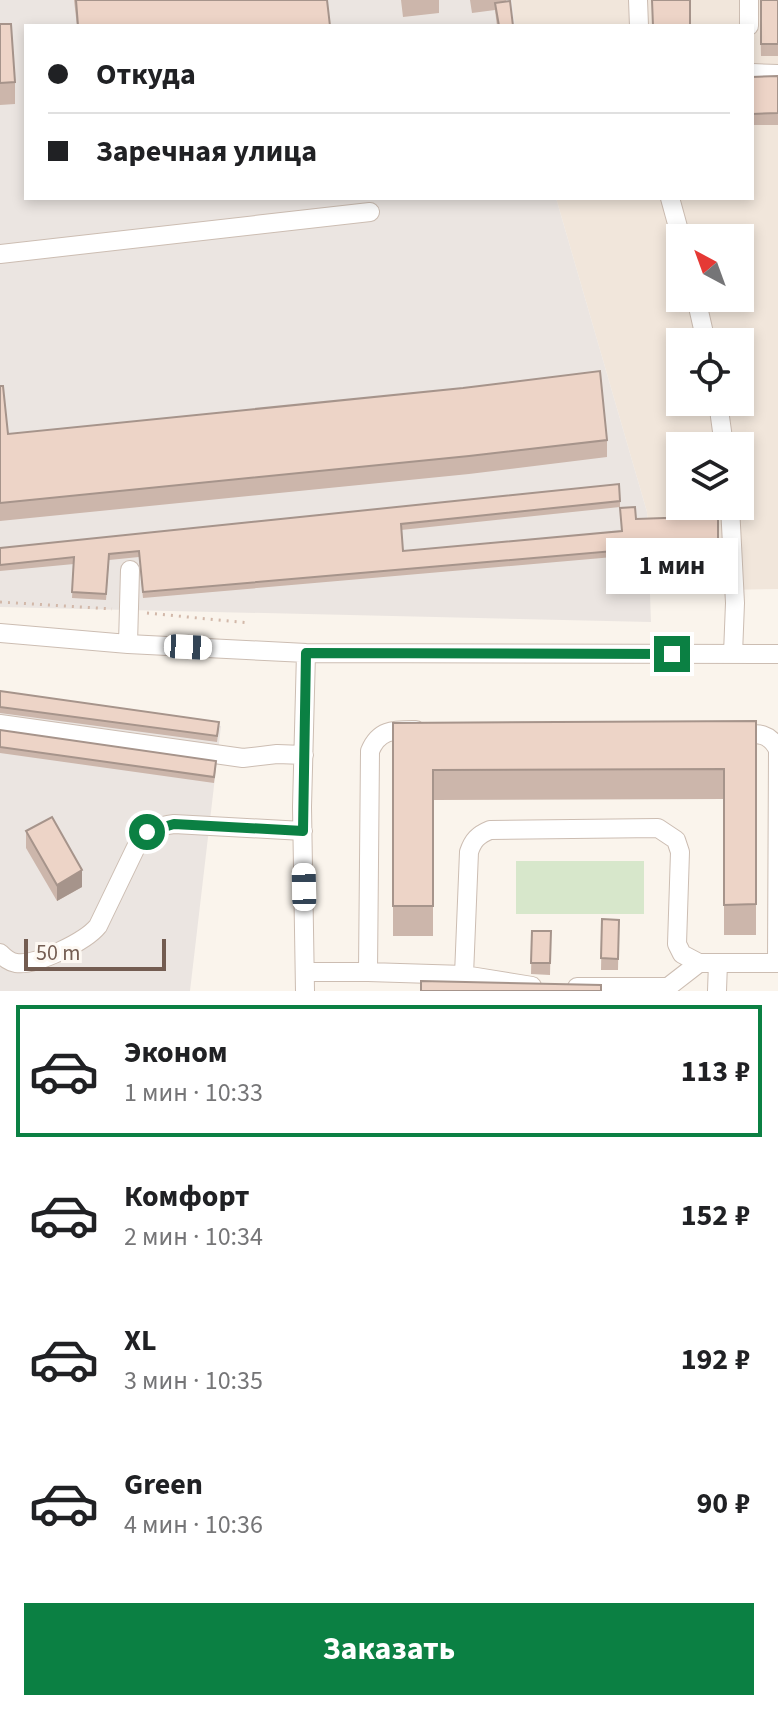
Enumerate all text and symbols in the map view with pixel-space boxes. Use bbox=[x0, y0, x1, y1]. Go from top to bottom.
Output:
text: Откуда bbox=[96, 53, 196, 96]
text: Заречная улица bbox=[96, 130, 317, 173]
north arrow bbox=[666, 224, 754, 312]
map controls bbox=[666, 224, 754, 520]
button: locate bbox=[666, 328, 754, 416]
button: layers bbox=[666, 432, 754, 520]
callout: 1 мин bbox=[606, 538, 738, 594]
text: 1 мин bbox=[639, 547, 705, 584]
car bbox=[163, 634, 213, 660]
route end bbox=[654, 636, 690, 672]
route start bbox=[129, 814, 165, 850]
car bbox=[292, 863, 316, 911]
scale bar bbox=[24, 935, 166, 971]
text: 50 m bbox=[36, 937, 81, 969]
text: Эконом bbox=[124, 1031, 228, 1074]
icon: car bbox=[28, 1035, 100, 1107]
text: 113 ₽ bbox=[681, 1050, 750, 1093]
text: 1 мин · 10:33 bbox=[124, 1074, 263, 1111]
text: Комфорт bbox=[124, 1175, 250, 1218]
icon: car bbox=[28, 1179, 100, 1251]
text: 152 ₽ bbox=[681, 1194, 750, 1237]
text: 2 мин · 10:34 bbox=[124, 1218, 263, 1255]
text: XL bbox=[124, 1319, 157, 1362]
icon: car bbox=[28, 1323, 100, 1395]
text: 192 ₽ bbox=[681, 1338, 750, 1381]
text: 3 мин · 10:35 bbox=[124, 1362, 263, 1399]
text: Green bbox=[124, 1463, 203, 1506]
icon: car bbox=[28, 1467, 100, 1539]
text: 90 ₽ bbox=[696, 1482, 750, 1525]
text: 4 мин · 10:36 bbox=[124, 1506, 263, 1543]
button: Заказать bbox=[24, 1603, 754, 1695]

